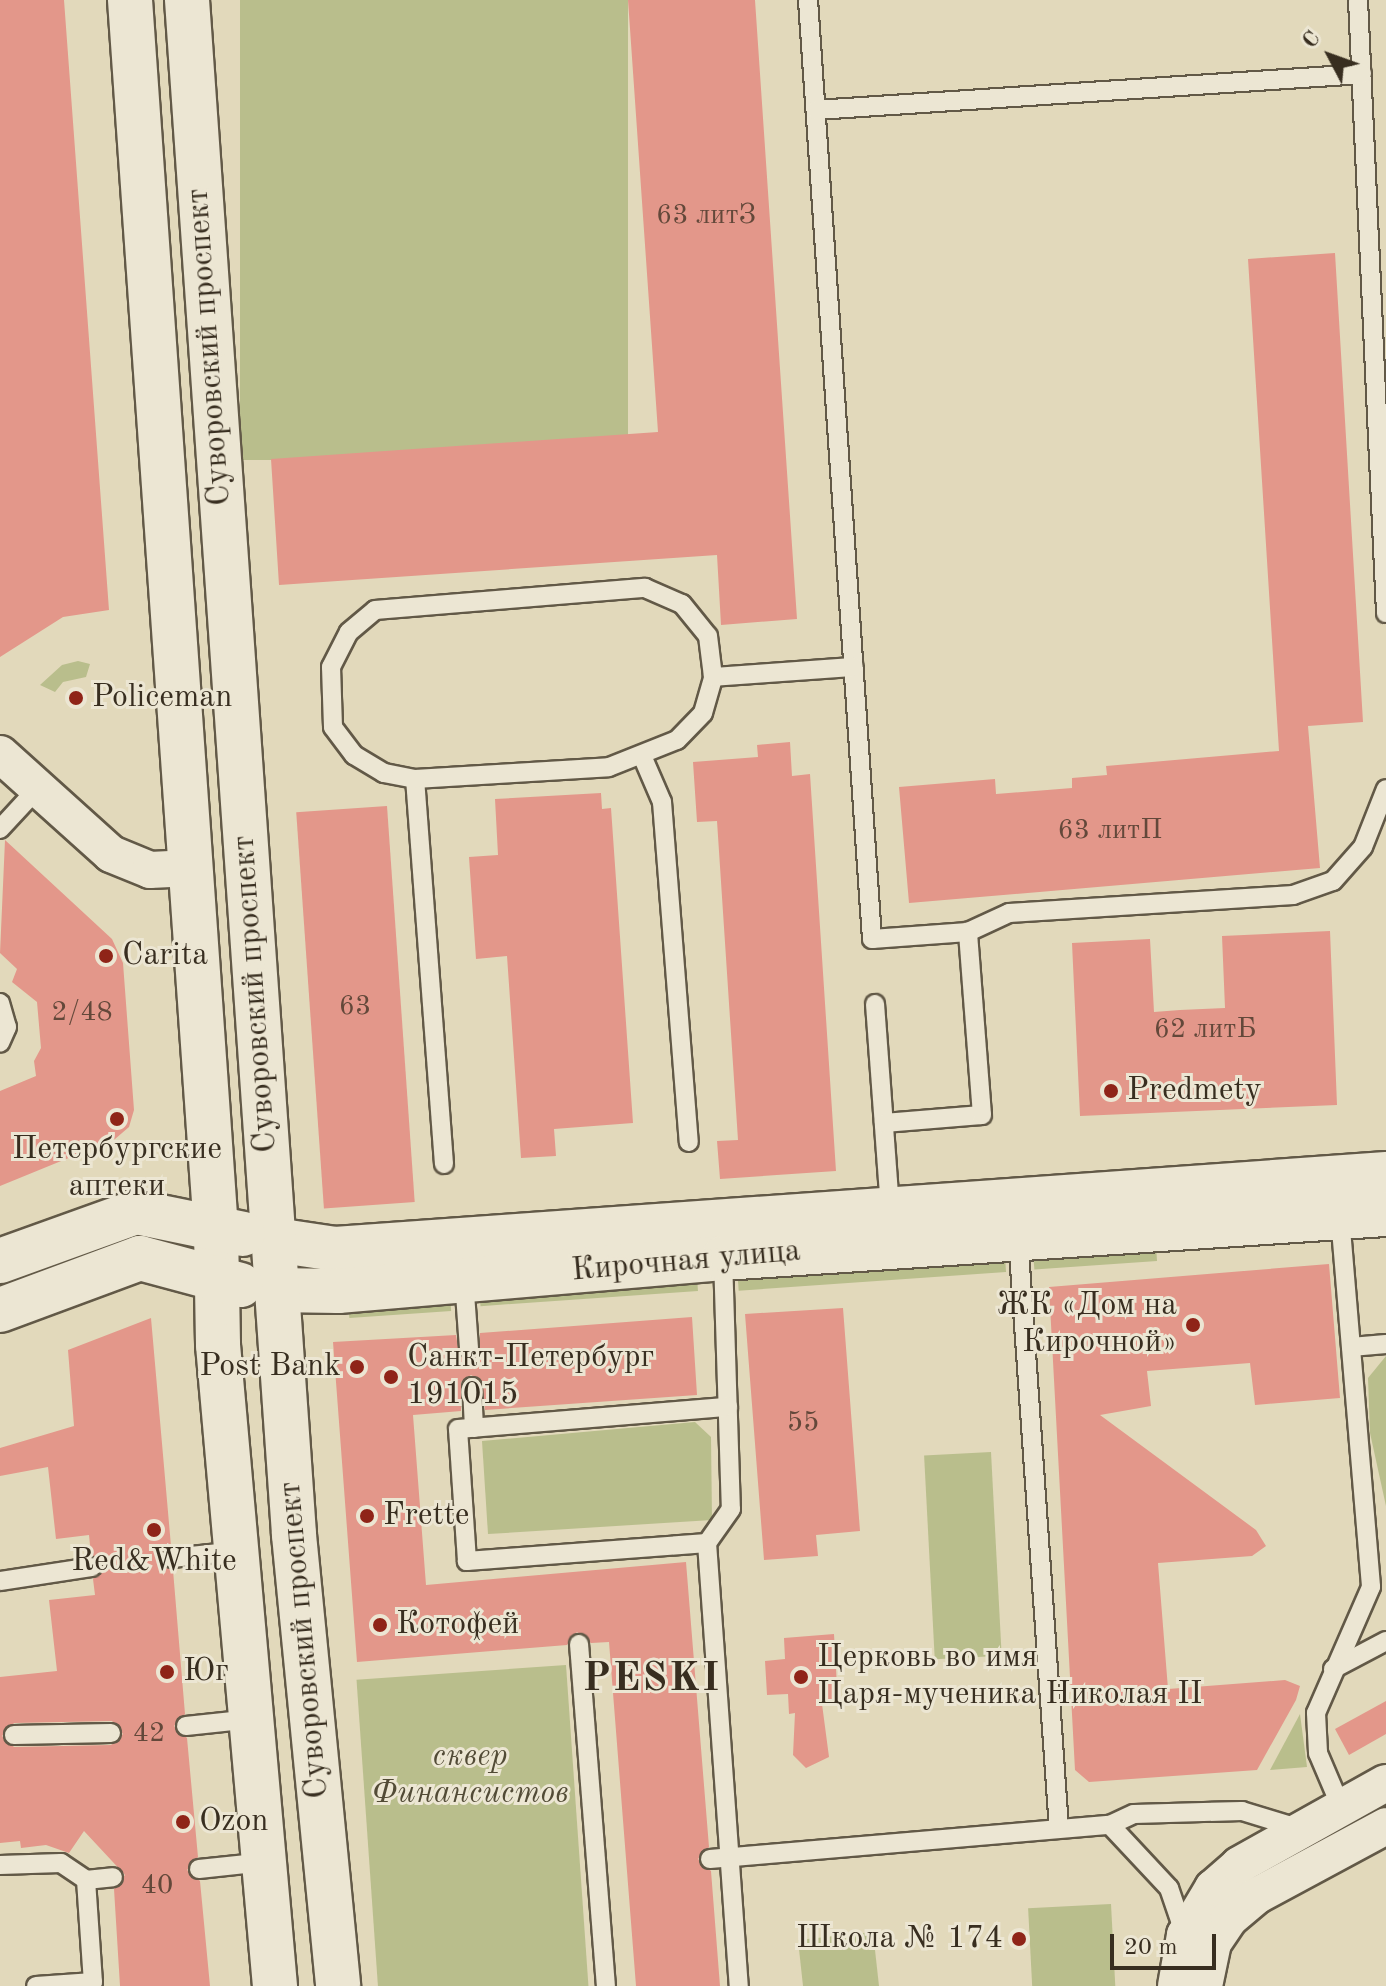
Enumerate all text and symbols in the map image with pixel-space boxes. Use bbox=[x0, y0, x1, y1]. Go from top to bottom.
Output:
north arrow bbox=[1290, 16, 1370, 96]
text: С bbox=[1299, 28, 1325, 53]
street label: Суворовский проспект bbox=[180, 187, 240, 507]
house number: 63 литЗ bbox=[656, 199, 756, 233]
place label: Policeman bbox=[92, 679, 232, 717]
marker: Policeman bbox=[67, 689, 85, 707]
house number: 63 литП bbox=[1058, 814, 1162, 848]
street label: Суворовский проспект bbox=[226, 834, 286, 1154]
place label: Carita bbox=[122, 937, 208, 975]
marker: Carita bbox=[97, 947, 115, 965]
house number: 63 bbox=[339, 990, 371, 1024]
house number: 2/48 bbox=[51, 996, 113, 1030]
house number: 62 литБ bbox=[1154, 1013, 1256, 1047]
place label: Predmety bbox=[1127, 1072, 1262, 1110]
marker: Predmety bbox=[1102, 1082, 1120, 1100]
marker: Петербургские аптеки bbox=[108, 1110, 126, 1128]
place label: Петербургские аптеки bbox=[12, 1132, 222, 1207]
street label: Кирочная улица bbox=[570, 1233, 802, 1291]
place label: ЖК «Дом на Кирочной» bbox=[997, 1288, 1177, 1363]
marker: ЖК «Дом на Кирочной» bbox=[1184, 1316, 1202, 1334]
place label: Санкт-Петербург 191015 bbox=[407, 1340, 654, 1415]
place label: Post Bank bbox=[199, 1348, 341, 1386]
marker: Post Bank bbox=[348, 1358, 366, 1376]
marker: Санкт-Петербург 191015 bbox=[382, 1368, 400, 1386]
house number: 55 bbox=[787, 1406, 819, 1440]
street label: Суворовский проспект bbox=[272, 1480, 338, 1800]
place label: Frette bbox=[383, 1497, 470, 1535]
marker: Frette bbox=[358, 1507, 376, 1525]
marker: Red&White bbox=[145, 1521, 163, 1539]
place label: Red&White bbox=[71, 1543, 237, 1581]
place label: Котофей bbox=[396, 1606, 519, 1644]
marker: Котофей bbox=[371, 1616, 389, 1634]
place label: Церковь во имя Царя-мученика Николая II bbox=[817, 1640, 1202, 1715]
place label: Юг bbox=[183, 1653, 229, 1691]
district label: PESKI bbox=[583, 1656, 721, 1704]
marker: Юг bbox=[158, 1663, 176, 1681]
marker: Церковь во имя Царя-мученика Николая II bbox=[792, 1668, 810, 1686]
house number: 42 bbox=[133, 1717, 165, 1751]
park label: сквер Финансистов bbox=[371, 1739, 569, 1814]
place label: Ozon bbox=[199, 1803, 269, 1841]
marker: Ozon bbox=[174, 1813, 192, 1831]
house number: 40 bbox=[141, 1869, 173, 1903]
scale bar bbox=[1114, 1918, 1220, 1968]
place label: Школа № 174 bbox=[796, 1920, 1003, 1958]
marker: Школа № 174 bbox=[1010, 1930, 1028, 1948]
text: 20 m bbox=[1124, 1936, 1178, 1960]

